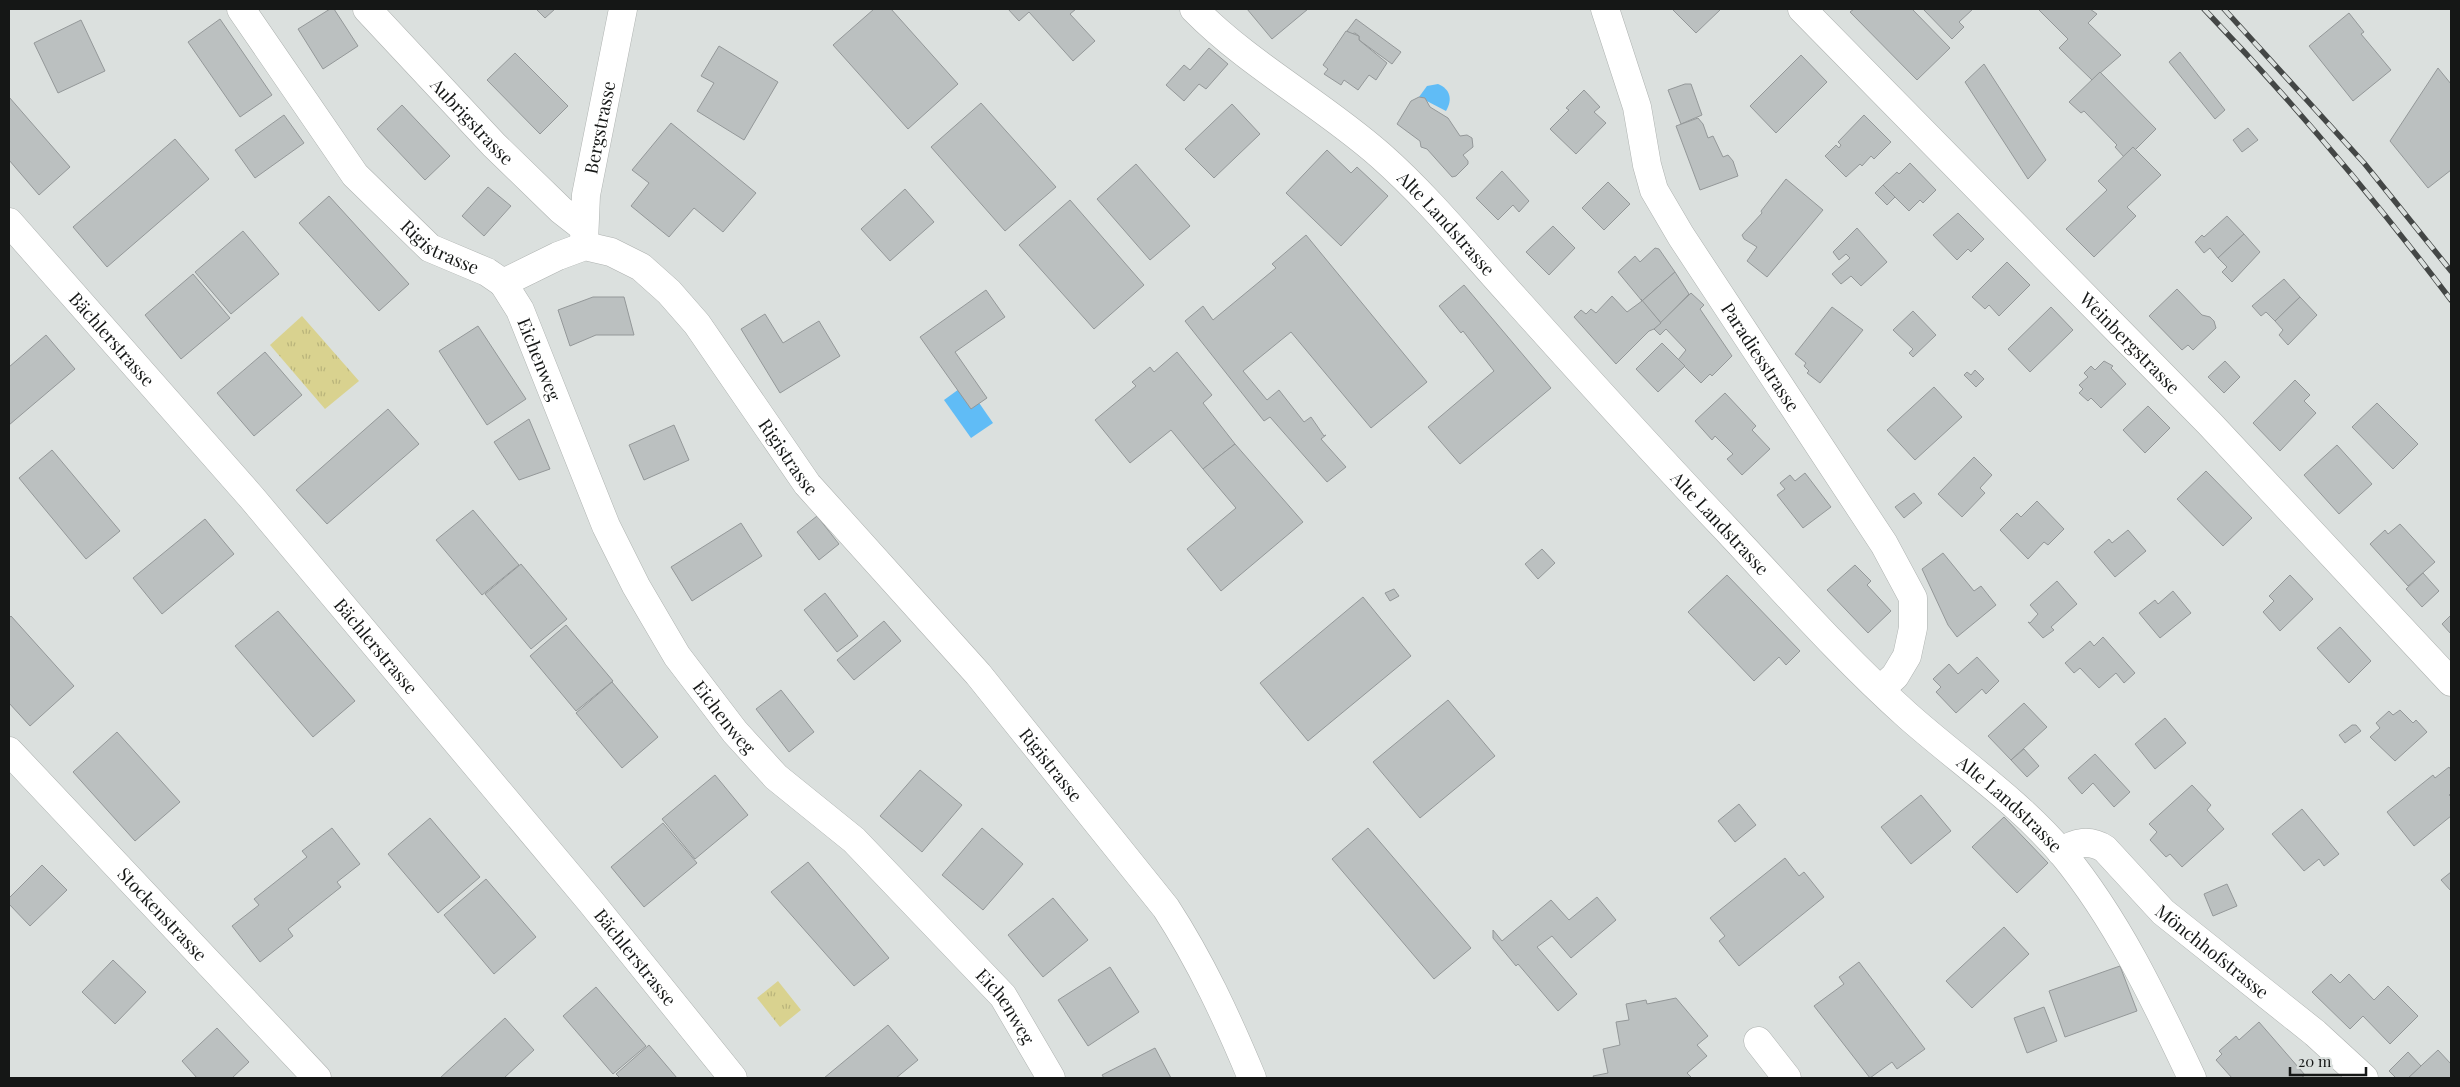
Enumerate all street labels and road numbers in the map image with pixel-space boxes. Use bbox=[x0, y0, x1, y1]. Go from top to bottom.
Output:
street label: Aubrigstrasse bbox=[425, 72, 519, 170]
street label: Bergstrasse bbox=[578, 79, 620, 176]
street label: Alte Landstrasse bbox=[1392, 165, 1501, 281]
street label: Rigistrasse bbox=[396, 214, 483, 279]
street label: Weinbergstrasse bbox=[2074, 286, 2185, 399]
street label: Bächlerstrasse bbox=[64, 287, 160, 391]
street label: Paradiesstrasse bbox=[1716, 298, 1805, 416]
street label: Eichenweg bbox=[512, 314, 567, 405]
street label: Rigistrasse bbox=[753, 414, 824, 500]
street label: Alte Landstrasse bbox=[1665, 465, 1775, 580]
street label: Bächlerstrasse bbox=[329, 593, 423, 699]
street label: Eichenweg bbox=[688, 675, 761, 759]
street label: Rigistrasse bbox=[1014, 723, 1088, 807]
street label: Alte Landstrasse bbox=[1952, 749, 2068, 857]
street label: Stockenstrasse bbox=[113, 862, 213, 966]
street label: Mönchhofstrasse bbox=[2151, 899, 2274, 1004]
street label: Bächlerstrasse bbox=[589, 904, 682, 1011]
street label: Eichenweg bbox=[971, 963, 1041, 1049]

